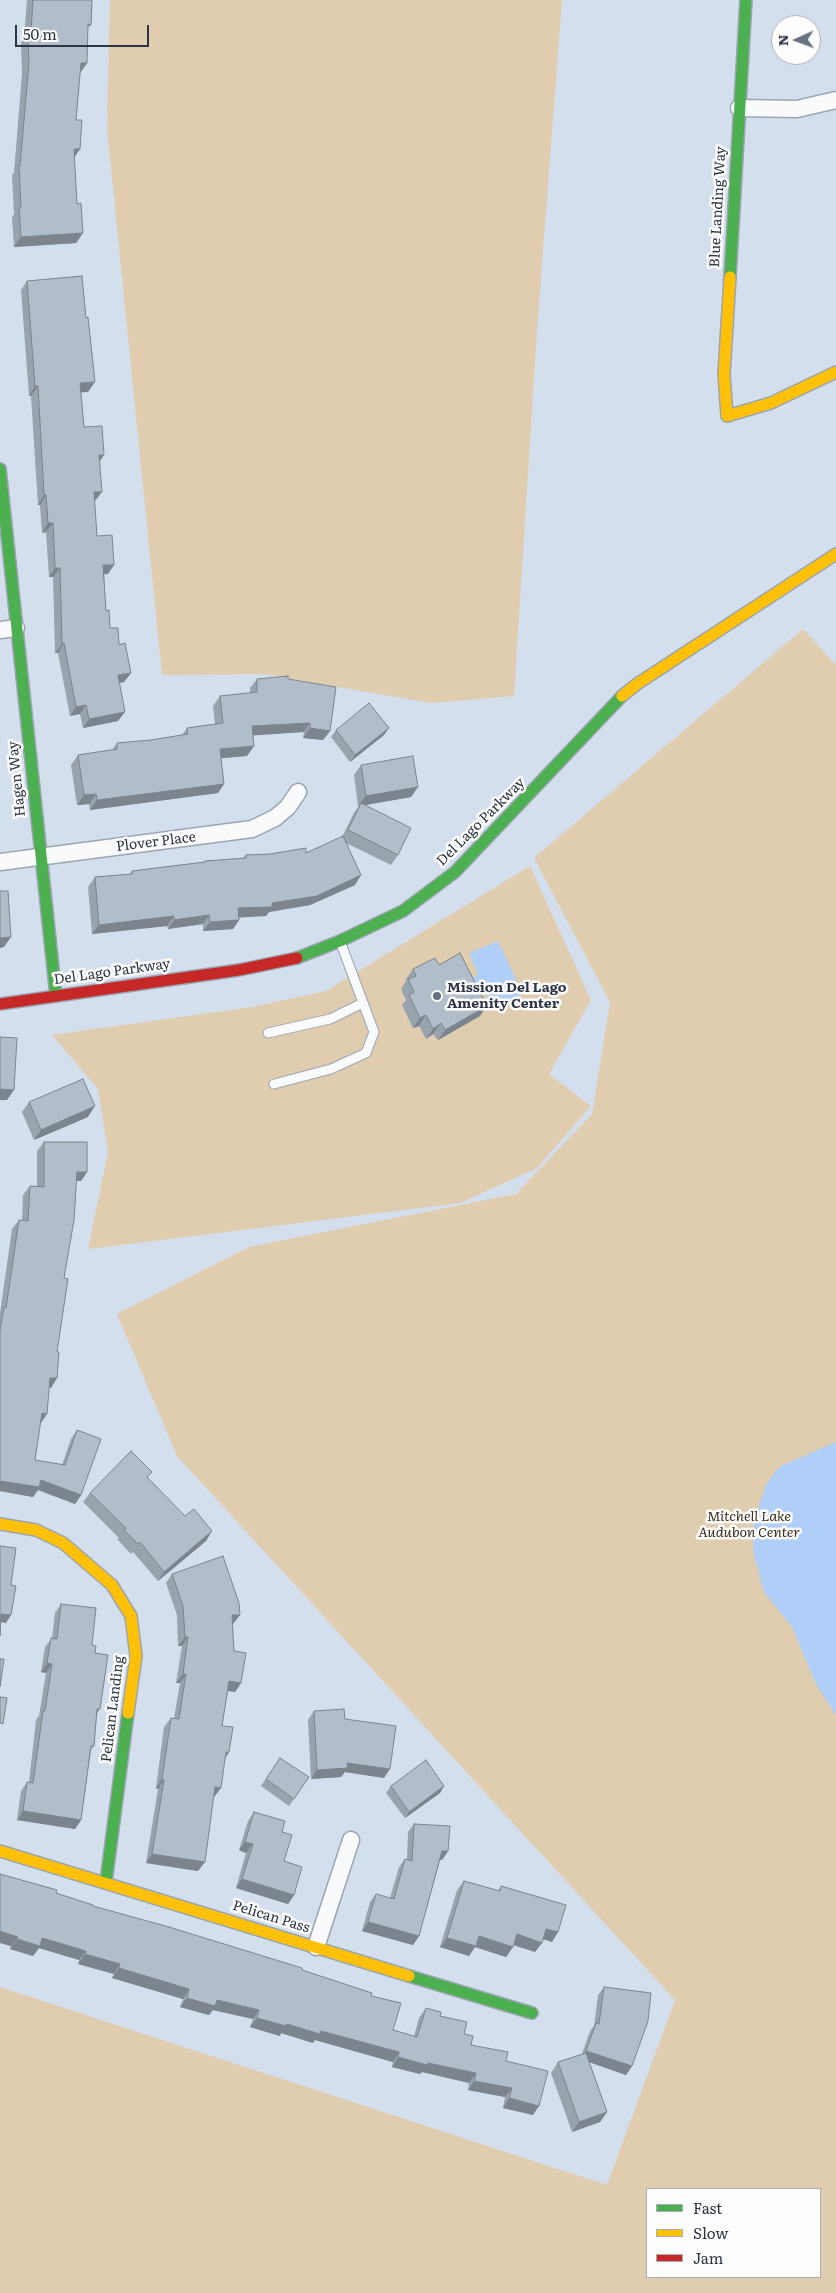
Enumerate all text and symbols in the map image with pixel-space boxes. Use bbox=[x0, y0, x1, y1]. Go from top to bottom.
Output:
scale bar bbox=[18, 15, 151, 47]
north arrow bbox=[771, 15, 821, 65]
text: 50 m bbox=[23, 22, 57, 45]
text: N bbox=[772, 34, 792, 47]
street label: Blue Landing Way bbox=[706, 146, 730, 268]
street label: Hagen Way bbox=[5, 740, 29, 818]
street label: Del Lago Parkway bbox=[434, 775, 528, 869]
street label: Plover Place bbox=[115, 829, 197, 855]
street label: Del Lago Parkway bbox=[53, 956, 171, 988]
place label: Mission Del Lago Amenity Center bbox=[447, 980, 567, 1012]
marker: Mission Del Lago Amenity Center bbox=[431, 990, 443, 1002]
park label: Mitchell Lake Audubon Center bbox=[698, 1509, 800, 1541]
street label: Pelican Landing bbox=[98, 1655, 128, 1763]
street label: Pelican Pass bbox=[230, 1897, 312, 1937]
legend bbox=[646, 2188, 821, 2278]
text: Fast bbox=[693, 2196, 722, 2219]
text: Slow bbox=[693, 2221, 728, 2244]
text: Jam bbox=[693, 2246, 723, 2269]

